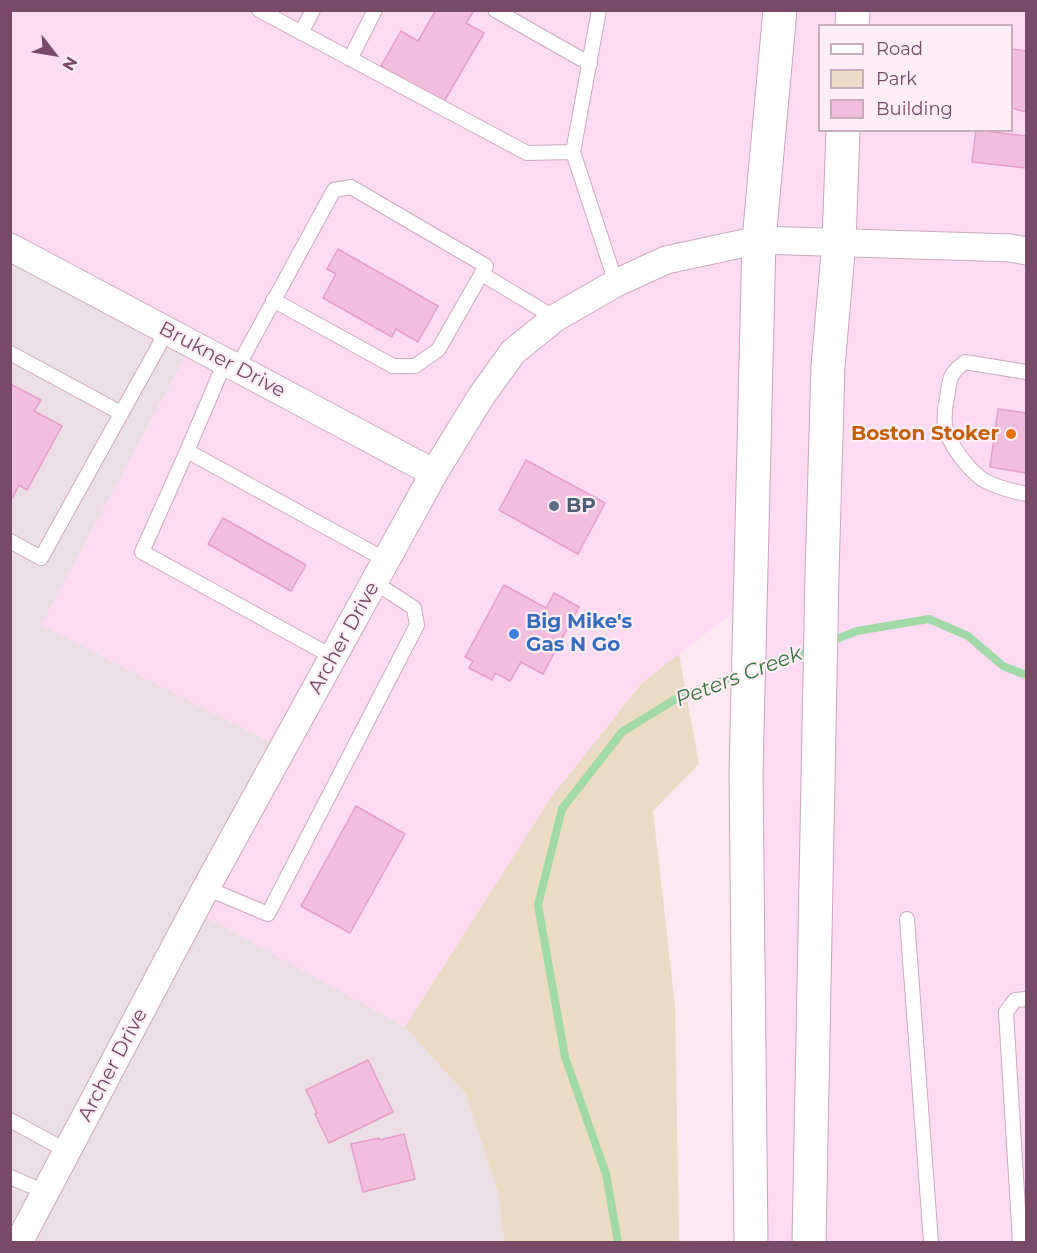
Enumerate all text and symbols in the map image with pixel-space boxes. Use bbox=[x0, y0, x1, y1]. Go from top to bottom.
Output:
north arrow bbox=[24, 24, 84, 84]
legend bbox=[818, 24, 1013, 132]
text: Road bbox=[876, 38, 923, 60]
text: N bbox=[58, 53, 81, 74]
text: Park bbox=[876, 68, 917, 90]
text: Building bbox=[876, 98, 953, 120]
street label: Brukner Drive bbox=[155, 317, 289, 403]
place label: Boston Stoker bbox=[851, 422, 999, 446]
marker: Boston Stoker bbox=[1004, 427, 1018, 441]
place label: BP bbox=[566, 494, 596, 518]
marker: BP bbox=[547, 499, 561, 513]
street label: Archer Drive bbox=[303, 578, 385, 698]
place label: Big Mike's Gas N Go bbox=[526, 610, 632, 657]
marker: Big Mike's Gas N Go bbox=[507, 627, 521, 641]
water label: Peters Creek bbox=[672, 641, 806, 713]
street label: Archer Drive bbox=[73, 1004, 153, 1126]

